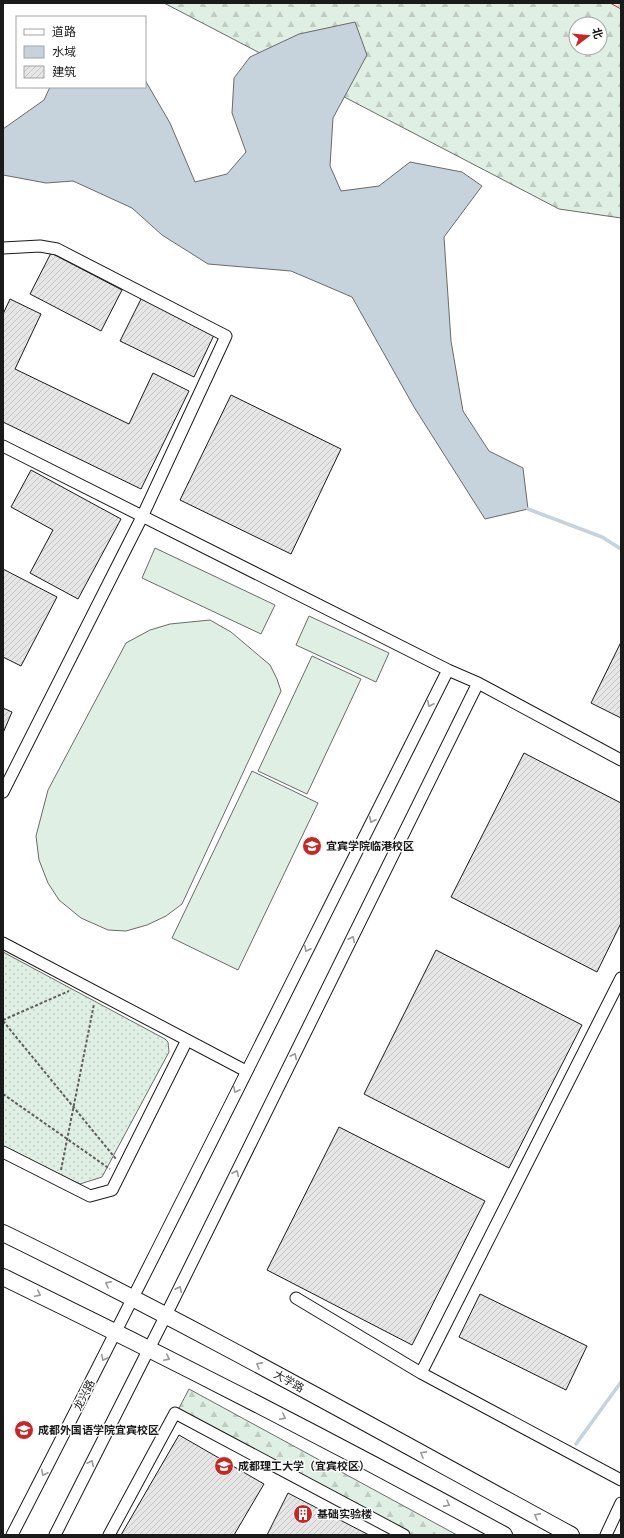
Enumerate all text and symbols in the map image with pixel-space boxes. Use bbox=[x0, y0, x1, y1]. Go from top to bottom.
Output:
legend bbox=[16, 16, 146, 88]
north arrow bbox=[568, 16, 608, 56]
text: 道路 bbox=[52, 24, 76, 39]
text: 北 bbox=[589, 26, 606, 40]
text: 水域 bbox=[52, 44, 76, 59]
text: 建筑 bbox=[52, 64, 76, 79]
one-way arrow bbox=[427, 700, 435, 708]
one-way arrow bbox=[369, 816, 377, 824]
school or university icon: 宜宾学院临港校区 bbox=[301, 835, 323, 857]
place label: 宜宾学院临港校区 bbox=[326, 839, 414, 853]
one-way arrow bbox=[347, 936, 355, 944]
one-way arrow bbox=[304, 945, 312, 952]
one-way arrow bbox=[289, 1053, 297, 1060]
one-way arrow bbox=[233, 1086, 241, 1094]
one-way arrow bbox=[232, 1169, 239, 1177]
one-way arrow bbox=[104, 1282, 112, 1289]
one-way arrow bbox=[174, 1286, 182, 1293]
one-way arrow bbox=[34, 1289, 41, 1297]
one-way arrow bbox=[163, 1353, 170, 1361]
one-way arrow bbox=[101, 1354, 108, 1361]
one-way arrow bbox=[256, 1363, 263, 1370]
street label: 大学路 bbox=[271, 1367, 307, 1395]
street label: 龙兴路 bbox=[70, 1377, 98, 1413]
one-way arrow bbox=[278, 1412, 286, 1420]
school or university icon: 成都外国语学院宜宾校区 bbox=[13, 1419, 35, 1441]
place label: 成都外国语学院宜宾校区 bbox=[38, 1423, 159, 1437]
one-way arrow bbox=[420, 1452, 427, 1459]
school or university icon: 成都理工大学（宜宾校区） bbox=[213, 1455, 235, 1477]
one-way arrow bbox=[86, 1459, 94, 1467]
place label: 成都理工大学（宜宾校区） bbox=[238, 1459, 370, 1473]
one-way arrow bbox=[41, 1469, 48, 1477]
one-way arrow bbox=[443, 1499, 450, 1507]
building icon: 基础实验楼 bbox=[292, 1503, 314, 1525]
place label: 基础实验楼 bbox=[317, 1507, 372, 1521]
one-way arrow bbox=[534, 1514, 541, 1521]

